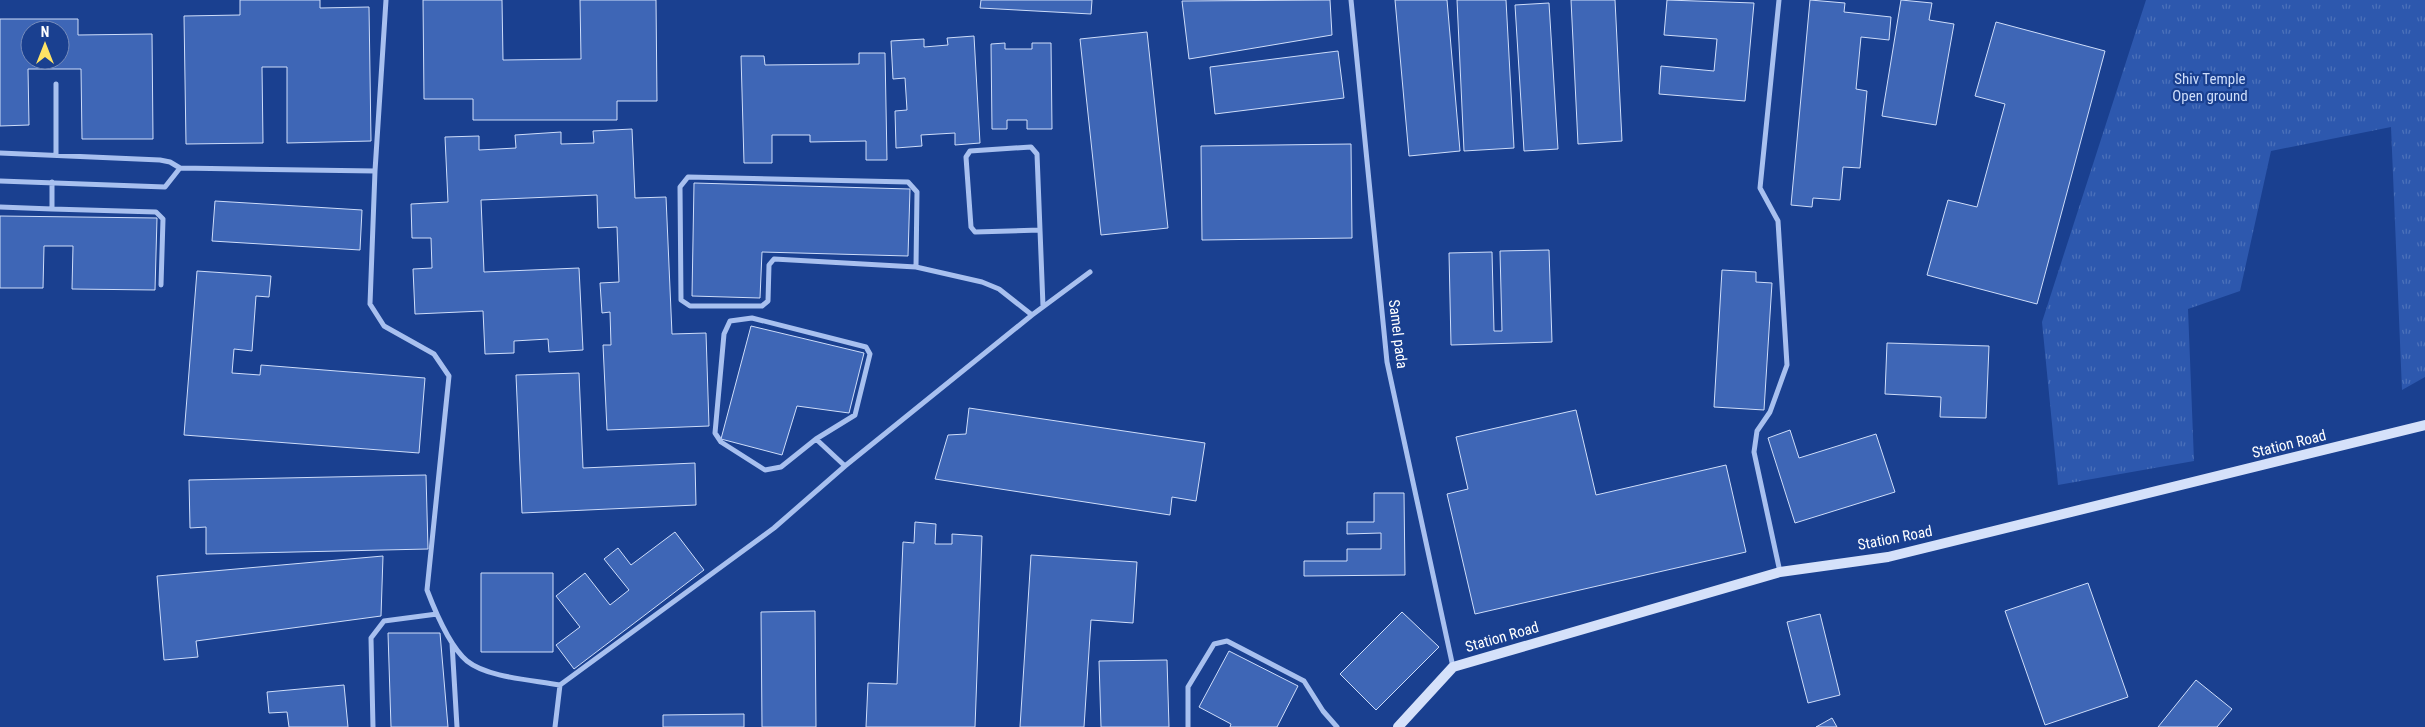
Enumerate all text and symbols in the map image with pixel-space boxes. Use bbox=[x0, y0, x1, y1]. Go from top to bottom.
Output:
north arrow bbox=[20, 20, 70, 70]
text: N bbox=[41, 24, 49, 40]
park label: Shiv Temple Open ground bbox=[2172, 70, 2248, 105]
street label: Samel pada bbox=[1385, 298, 1411, 370]
street label: Station Road bbox=[2250, 426, 2328, 462]
street label: Station Road bbox=[1856, 522, 1934, 554]
street label: Station Road bbox=[1463, 618, 1541, 656]

